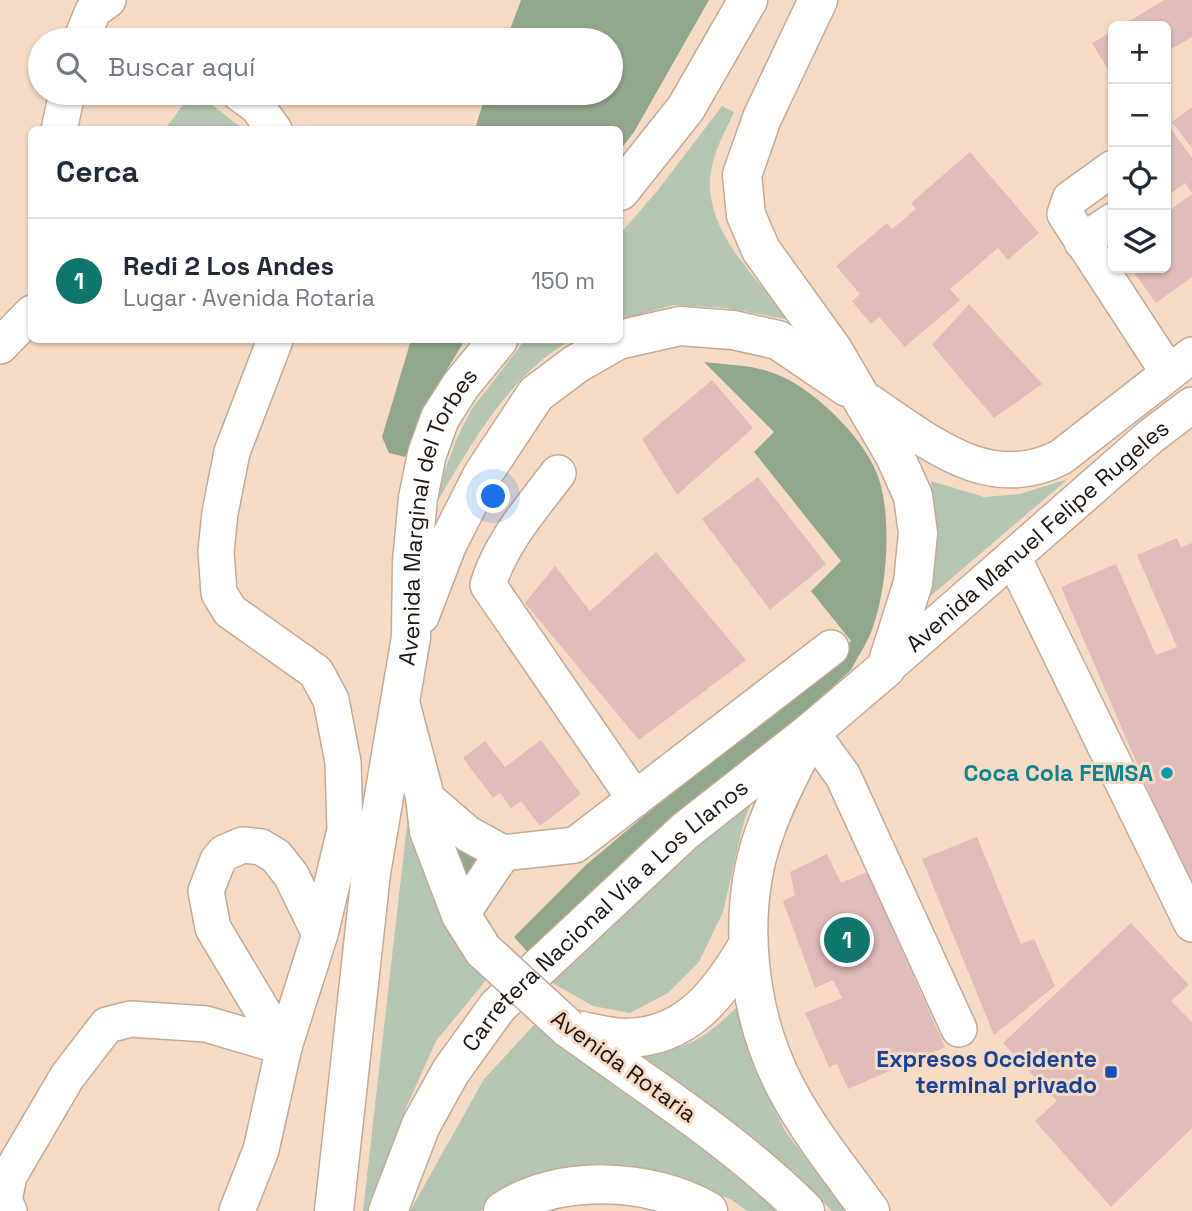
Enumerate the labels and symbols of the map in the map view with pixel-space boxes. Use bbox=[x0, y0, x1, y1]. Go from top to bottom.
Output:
street label: Avenida Marginal del Torbes bbox=[391, 361, 484, 668]
street label: Avenida Manuel Felipe Rugeles bbox=[900, 413, 1175, 659]
your location bbox=[476, 479, 510, 513]
place label: Coca Cola FEMSA bbox=[964, 758, 1153, 788]
marker: Coca Cola FEMSA bbox=[1159, 765, 1175, 781]
street label: Carretera Nacional Vía a Los Llanos bbox=[455, 772, 754, 1057]
pin: 1 bbox=[824, 914, 870, 966]
street label: Avenida Rotaria bbox=[545, 1003, 703, 1129]
place label: Expresos Occidente terminal privado bbox=[876, 1044, 1097, 1100]
marker: Expresos Occidente terminal privado bbox=[1103, 1064, 1119, 1080]

